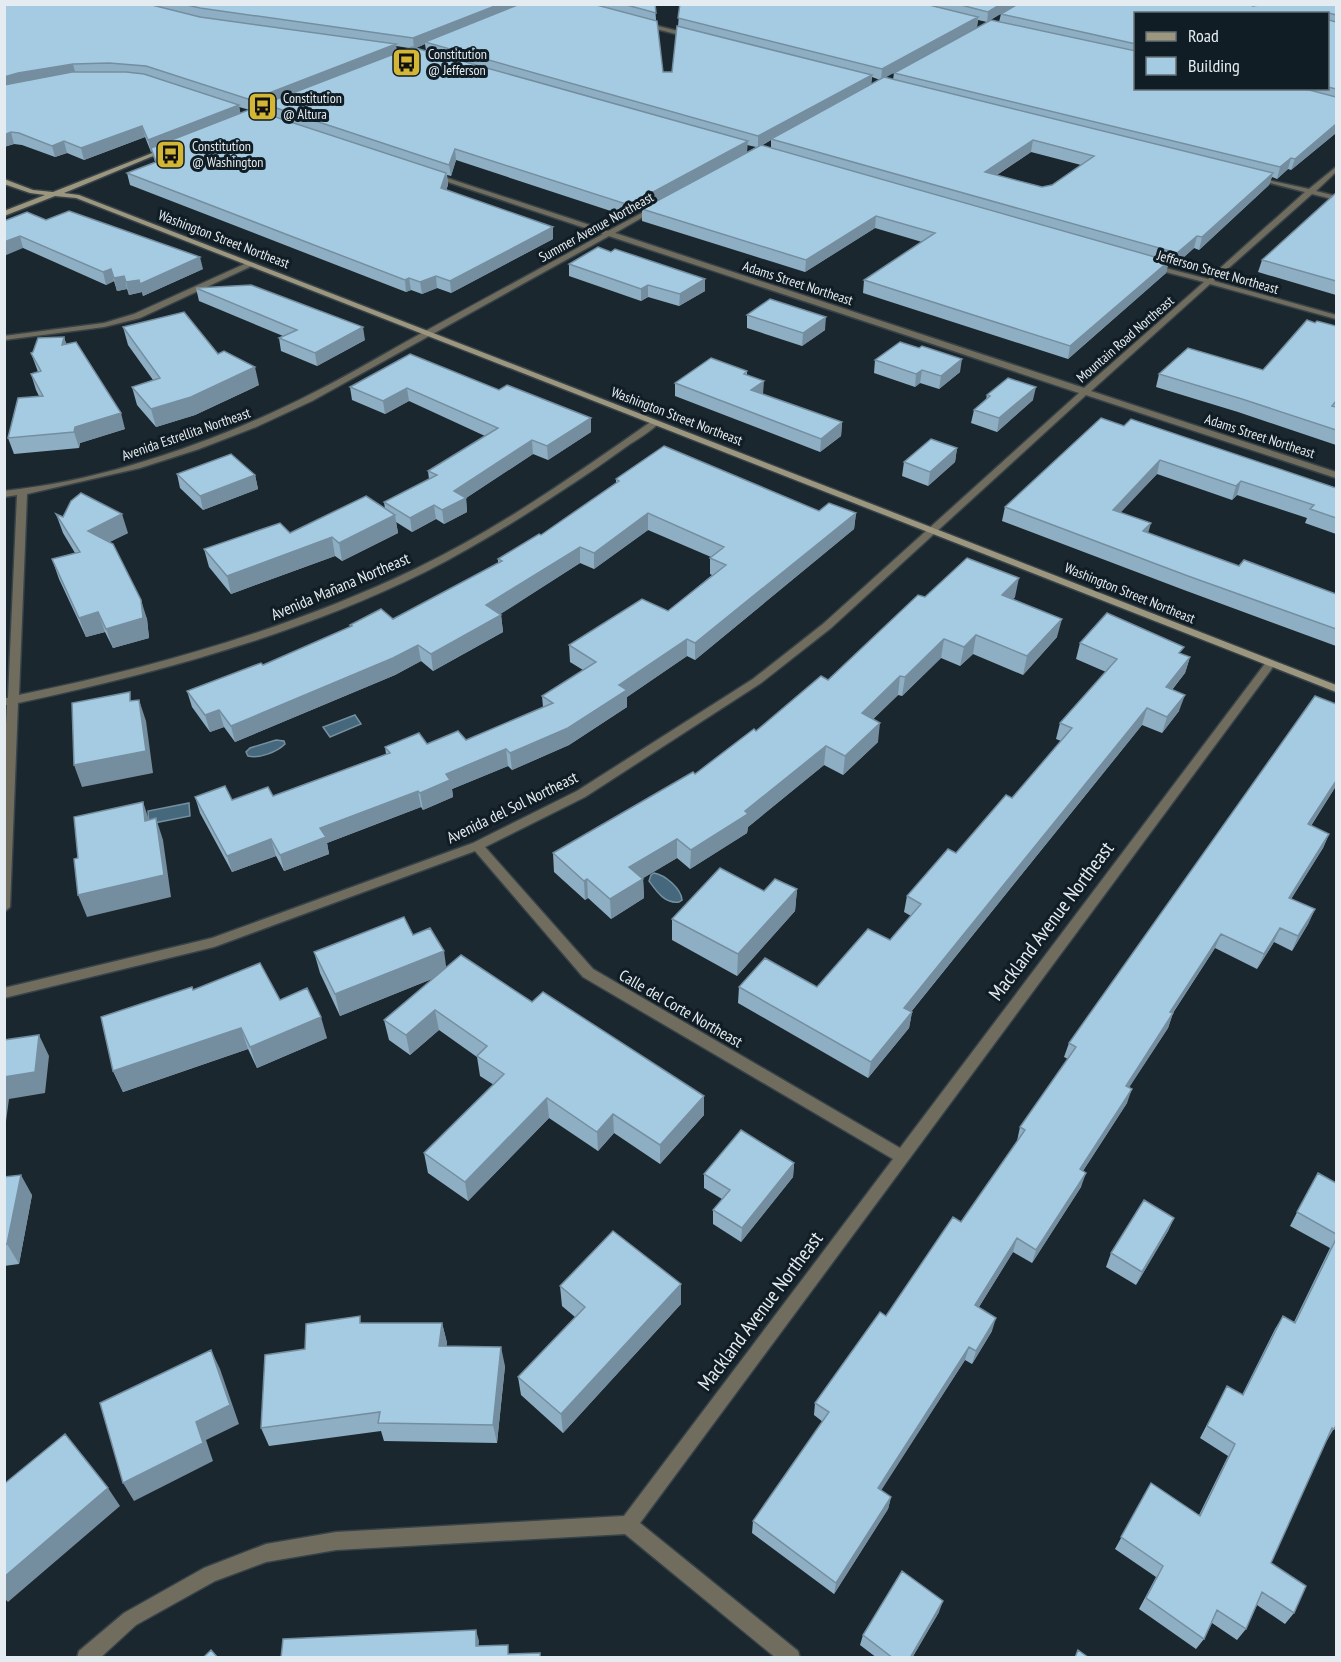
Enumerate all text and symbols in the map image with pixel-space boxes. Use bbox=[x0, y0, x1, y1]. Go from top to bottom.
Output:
legend bbox=[1134, 12, 1329, 90]
text: Road bbox=[1188, 24, 1219, 47]
place label: Constitution @ Jefferson bbox=[428, 45, 487, 79]
bus stop icon: Constitution @ Jefferson bbox=[391, 46, 423, 78]
text: Building bbox=[1188, 54, 1240, 77]
place label: Constitution @ Altura bbox=[283, 89, 342, 123]
bus stop icon: Constitution @ Altura bbox=[246, 90, 278, 122]
place label: Constitution @ Washington bbox=[192, 137, 263, 171]
bus stop icon: Constitution @ Washington bbox=[155, 138, 187, 170]
street label: Summer Avenue Northeast bbox=[535, 188, 657, 266]
street label: Washington Street Northeast bbox=[156, 206, 292, 272]
street label: Jefferson Street Northeast bbox=[1154, 246, 1281, 298]
street label: Adams Street Northeast bbox=[741, 257, 855, 309]
street label: Mountain Road Northeast bbox=[1073, 292, 1178, 386]
street label: Washington Street Northeast bbox=[609, 383, 745, 449]
street label: Avenida Estrellita Northeast bbox=[119, 403, 253, 465]
street label: Adams Street Northeast bbox=[1203, 410, 1317, 462]
street label: Avenida Mañana Northeast bbox=[268, 548, 413, 624]
street label: Washington Street Northeast bbox=[1062, 559, 1198, 627]
street label: Avenida del Sol Northeast bbox=[443, 766, 581, 847]
street label: Mackland Avenue Northeast bbox=[983, 836, 1120, 1006]
street label: Calle del Corte Northeast bbox=[616, 965, 747, 1052]
street label: Mackland Avenue Northeast bbox=[692, 1226, 829, 1396]

